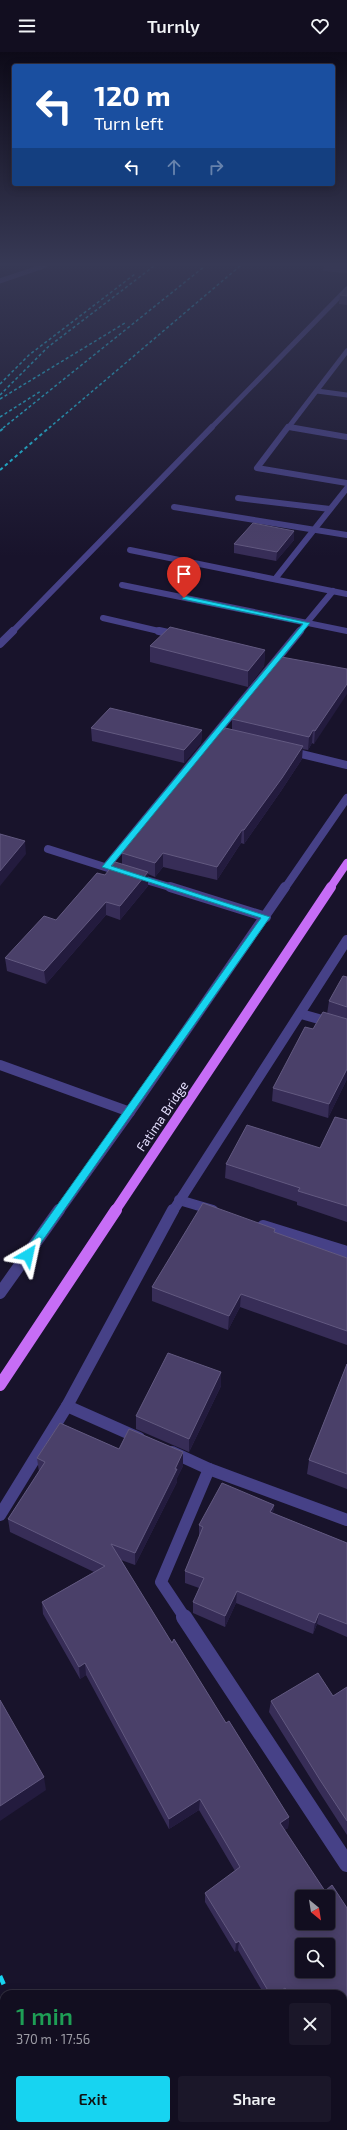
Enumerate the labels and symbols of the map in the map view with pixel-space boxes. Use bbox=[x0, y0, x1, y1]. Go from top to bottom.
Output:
pin bbox=[167, 557, 201, 598]
street label: Fatima Bridge bbox=[133, 1078, 191, 1154]
position arrow bbox=[7, 1234, 49, 1276]
north arrow bbox=[295, 1890, 335, 1930]

